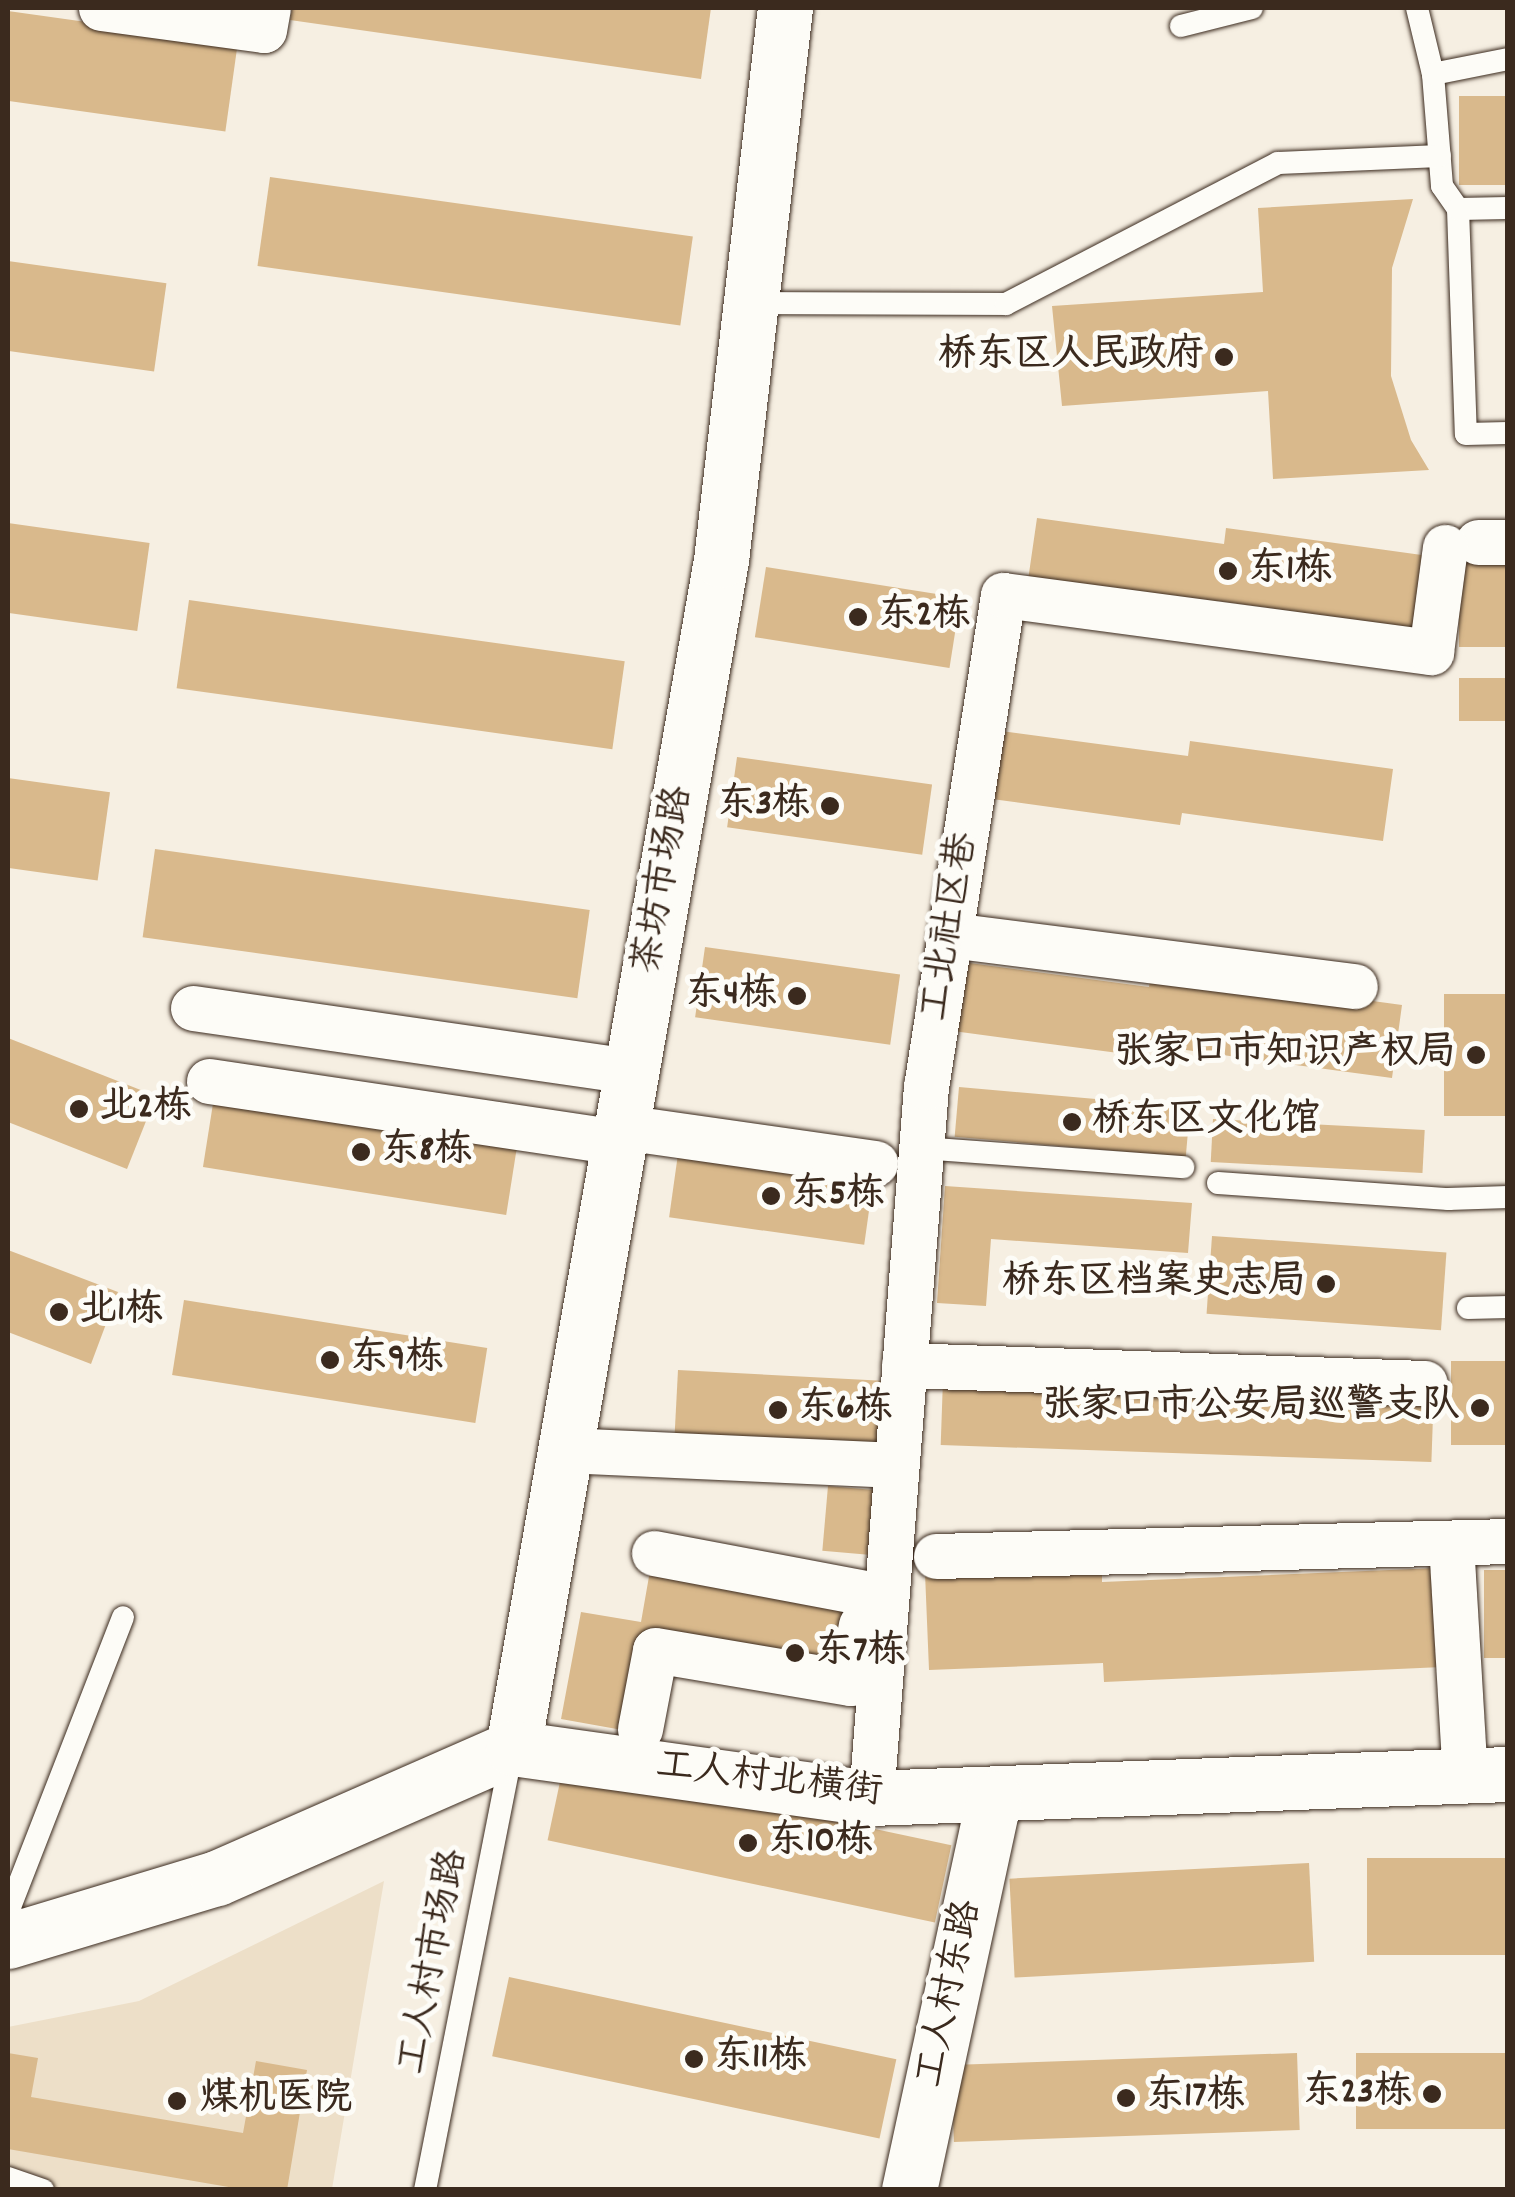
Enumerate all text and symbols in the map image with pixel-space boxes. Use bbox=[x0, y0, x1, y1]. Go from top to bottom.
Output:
place label: 桥东区人民政府 bbox=[938, 334, 1204, 380]
marker: 桥东区人民政府 bbox=[1213, 346, 1235, 368]
place label: 东1栋 bbox=[1248, 548, 1332, 594]
marker: 东1栋 bbox=[1217, 560, 1239, 582]
place label: 东2栋 bbox=[878, 594, 971, 640]
marker: 东2栋 bbox=[847, 606, 869, 628]
street label: 茶坊市场路 bbox=[626, 782, 704, 978]
place label: 东3栋 bbox=[717, 783, 810, 829]
marker: 东3栋 bbox=[819, 795, 841, 817]
street label: 工北社区巷 bbox=[914, 830, 988, 1024]
place label: 东4栋 bbox=[685, 973, 777, 1019]
marker: 东4栋 bbox=[786, 985, 808, 1007]
place label: 张家口市知识产权局 bbox=[1114, 1032, 1456, 1078]
marker: 张家口市知识产权局 bbox=[1465, 1044, 1487, 1066]
place label: 北2栋 bbox=[99, 1086, 192, 1132]
marker: 北2栋 bbox=[68, 1098, 90, 1120]
place label: 桥东区文化馆 bbox=[1092, 1099, 1320, 1145]
marker: 桥东区文化馆 bbox=[1061, 1111, 1083, 1133]
place label: 东8栋 bbox=[381, 1129, 472, 1175]
marker: 东8栋 bbox=[350, 1141, 372, 1163]
place label: 东5栋 bbox=[791, 1173, 885, 1219]
marker: 东5栋 bbox=[760, 1185, 782, 1207]
place label: 桥东区档案史志局 bbox=[1002, 1261, 1306, 1307]
marker: 桥东区档案史志局 bbox=[1315, 1273, 1337, 1295]
place label: 北1栋 bbox=[79, 1289, 163, 1335]
marker: 北1栋 bbox=[48, 1301, 70, 1323]
place label: 东9栋 bbox=[350, 1337, 443, 1383]
marker: 东9栋 bbox=[319, 1349, 341, 1371]
place label: 张家口市公安局巡警支队 bbox=[1042, 1385, 1460, 1431]
place label: 东6栋 bbox=[798, 1387, 893, 1433]
marker: 张家口市公安局巡警支队 bbox=[1469, 1397, 1491, 1419]
marker: 东6栋 bbox=[767, 1399, 789, 1421]
place label: 东7栋 bbox=[815, 1630, 906, 1676]
marker: 东7栋 bbox=[784, 1642, 806, 1664]
street label: 工人村北横街 bbox=[653, 1744, 885, 1818]
place label: 东10栋 bbox=[768, 1820, 873, 1866]
marker: 东10栋 bbox=[737, 1832, 759, 1854]
street label: 工人村市场路 bbox=[391, 1846, 479, 2078]
street label: 工人村东路 bbox=[909, 1896, 993, 2092]
place label: 东11栋 bbox=[714, 2036, 807, 2082]
marker: 东11栋 bbox=[683, 2048, 705, 2070]
place label: 东23栋 bbox=[1303, 2071, 1412, 2117]
place label: 东17栋 bbox=[1146, 2075, 1245, 2121]
place label: 煤机医院 bbox=[200, 2078, 352, 2124]
marker: 东23栋 bbox=[1421, 2083, 1443, 2105]
marker: 东17栋 bbox=[1115, 2087, 1137, 2109]
marker: 煤机医院 bbox=[164, 2088, 190, 2114]

